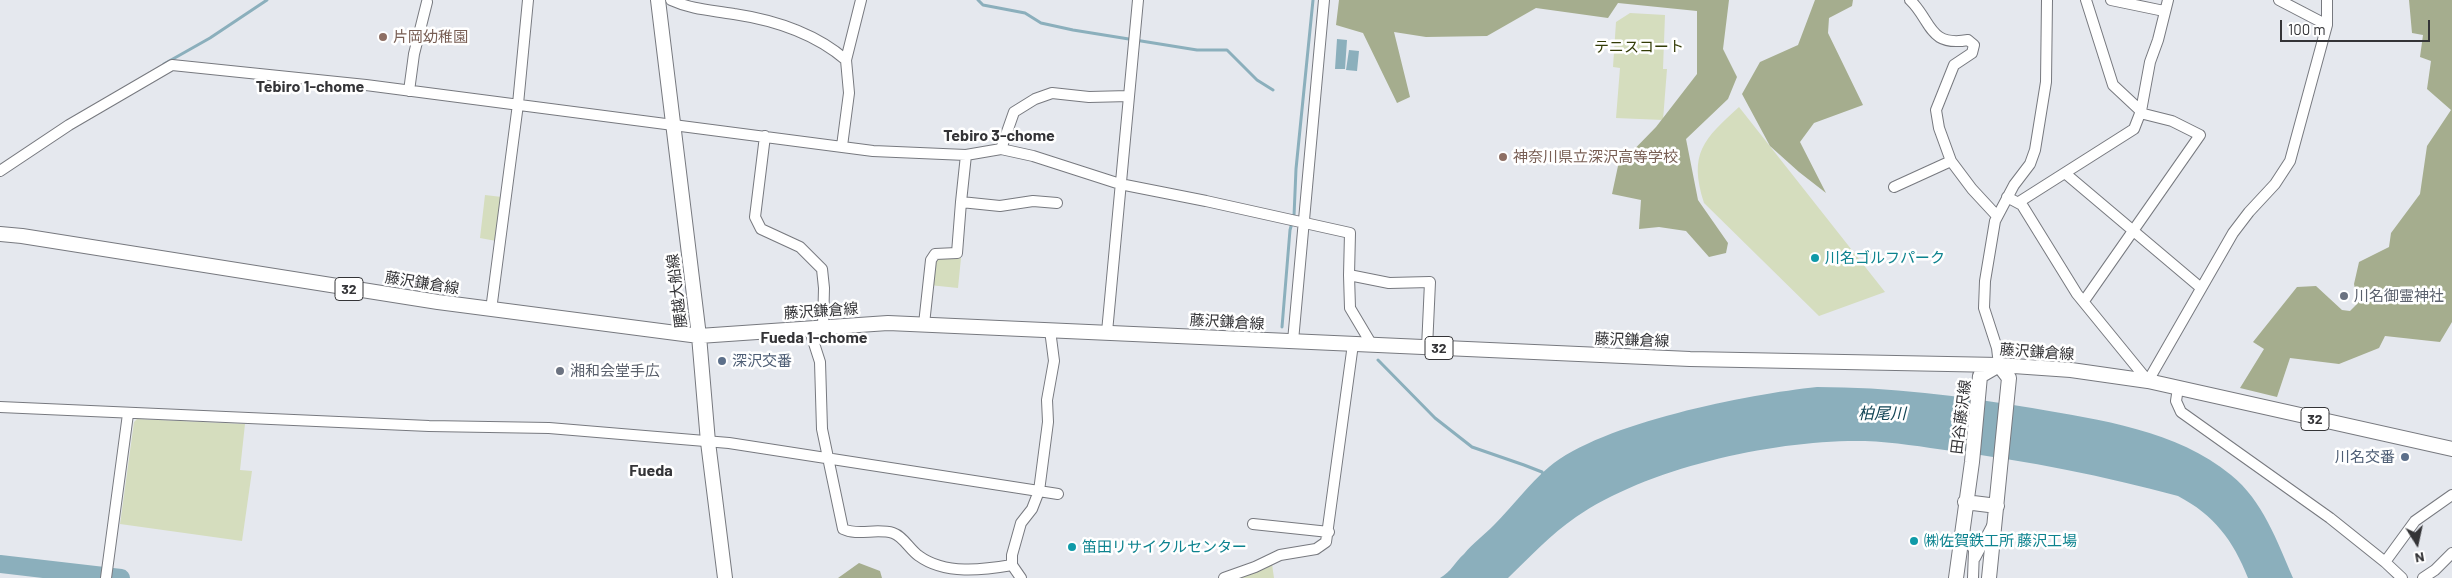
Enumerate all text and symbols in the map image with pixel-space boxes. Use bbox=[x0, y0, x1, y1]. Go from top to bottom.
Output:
scale bar bbox=[2282, 10, 2432, 42]
text: 100 m bbox=[2288, 20, 2326, 38]
place label: 片岡幼稚園 bbox=[393, 28, 468, 46]
marker: 片岡幼稚園 bbox=[377, 31, 389, 43]
park label: テニスコート bbox=[1594, 38, 1684, 56]
district label: Tebiro 1-chome bbox=[256, 77, 364, 97]
district label: Tebiro 3-chome bbox=[943, 126, 1055, 146]
place label: 神奈川県立深沢高等学校 bbox=[1513, 148, 1678, 166]
marker: 神奈川県立深沢高等学校 bbox=[1497, 151, 1509, 163]
place label: 川名ゴルフパーク bbox=[1825, 249, 1945, 267]
marker: 川名ゴルフパーク bbox=[1809, 252, 1821, 264]
street label: 腰越大船線 bbox=[663, 253, 691, 329]
street label: 藤沢鎌倉線 bbox=[384, 268, 460, 298]
road number: 32 bbox=[335, 278, 363, 300]
place label: 川名御霊神社 bbox=[2354, 287, 2444, 305]
marker: 川名御霊神社 bbox=[2338, 290, 2350, 302]
street label: 藤沢鎌倉線 bbox=[783, 299, 859, 323]
street label: 藤沢鎌倉線 bbox=[1189, 311, 1265, 333]
district label: Fueda 1-chome bbox=[760, 328, 868, 348]
street label: 藤沢鎌倉線 bbox=[1594, 330, 1670, 350]
road number: 32 bbox=[1425, 336, 1453, 359]
street label: 藤沢鎌倉線 bbox=[1999, 340, 2075, 364]
place label: 深沢交番 bbox=[732, 352, 792, 370]
marker: 深沢交番 bbox=[716, 355, 728, 367]
place label: 湘和会堂手広 bbox=[570, 362, 660, 380]
marker: 湘和会堂手広 bbox=[554, 365, 566, 377]
street label: 田谷藤沢線 bbox=[1947, 379, 1975, 455]
water label: 柏尾川 bbox=[1858, 404, 1906, 424]
road number: 32 bbox=[2301, 408, 2329, 430]
place label: 川名交番 bbox=[2335, 448, 2395, 466]
marker: 川名交番 bbox=[2399, 451, 2411, 463]
district label: Fueda bbox=[629, 461, 673, 481]
north arrow bbox=[2392, 518, 2442, 568]
place label: ㈱佐賀鉄工所 藤沢工場 bbox=[1924, 532, 2077, 550]
marker: ㈱佐賀鉄工所 藤沢工場 bbox=[1908, 535, 1920, 547]
place label: 笛田リサイクルセンター bbox=[1082, 538, 1247, 556]
marker: 笛田リサイクルセンター bbox=[1066, 541, 1078, 553]
text: N bbox=[2414, 549, 2426, 567]

